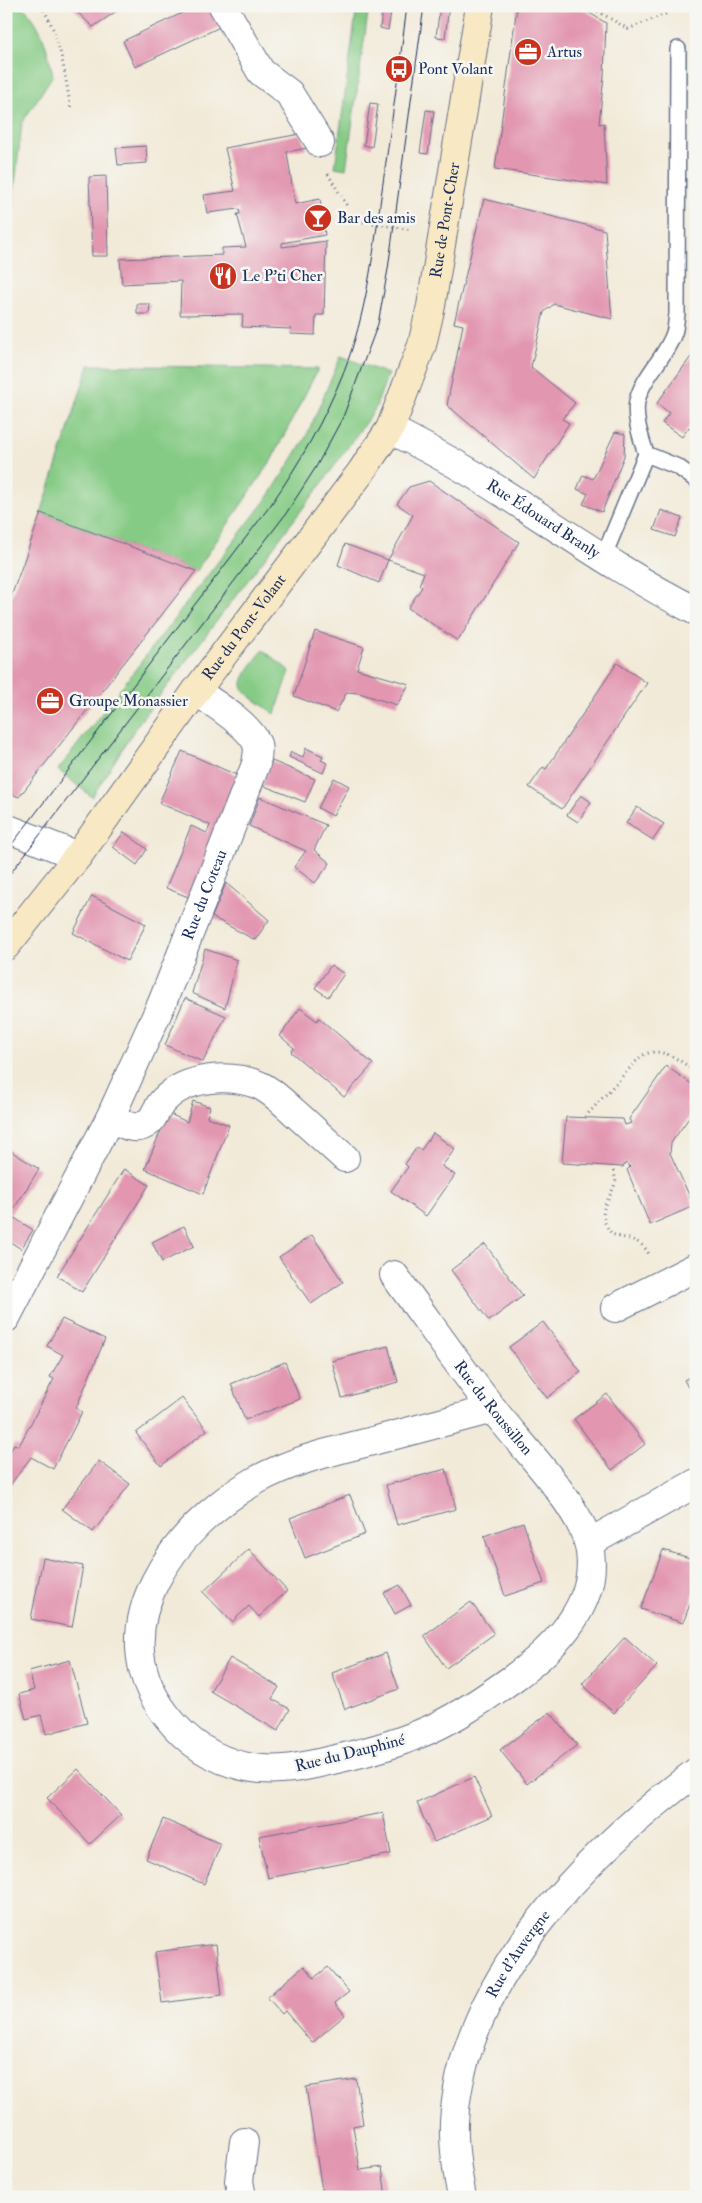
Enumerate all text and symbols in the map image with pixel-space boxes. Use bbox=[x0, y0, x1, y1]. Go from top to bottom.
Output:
office icon: Artus bbox=[513, 37, 543, 67]
place label: Artus bbox=[546, 42, 582, 62]
bus stop icon: Pont Volant bbox=[384, 54, 414, 84]
place label: Pont Volant bbox=[418, 59, 493, 79]
street label: Rue de Pont-Cher bbox=[426, 161, 464, 280]
bar icon: Bar des amis bbox=[303, 203, 333, 233]
place label: Bar des amis bbox=[337, 208, 416, 228]
restaurant icon: Le P'ti Cher bbox=[208, 261, 238, 291]
place label: Le P'ti Cher bbox=[242, 266, 322, 286]
street label: Rue Édouard Branly bbox=[483, 475, 605, 564]
street label: Rue du Pont-Volant bbox=[198, 570, 290, 684]
office icon: Groupe Monassier bbox=[35, 686, 65, 716]
place label: Groupe Monassier bbox=[69, 691, 188, 712]
street label: Rue du Coteau bbox=[178, 847, 231, 943]
street label: Rue du Roussillon bbox=[449, 1357, 537, 1459]
street label: Rue du Dauphiné bbox=[293, 1730, 408, 1777]
street label: Rue d'Auvergne bbox=[482, 1906, 555, 2001]

